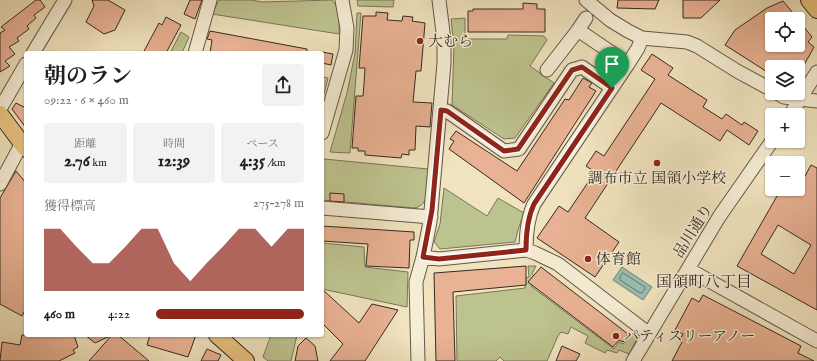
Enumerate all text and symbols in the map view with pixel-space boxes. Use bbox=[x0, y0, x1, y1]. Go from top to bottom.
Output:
map controls bbox=[765, 12, 805, 196]
button: locate bbox=[765, 12, 805, 52]
place label: 大むら bbox=[428, 32, 473, 51]
marker: 大むら bbox=[415, 36, 425, 46]
pin bbox=[595, 47, 629, 88]
icon: arrive bbox=[601, 53, 623, 75]
button: layers bbox=[765, 60, 805, 100]
text: 朝のラン bbox=[44, 63, 132, 91]
button: share bbox=[262, 64, 304, 106]
text: 09:22 · 6 × 460 m bbox=[44, 92, 129, 109]
button: + bbox=[765, 108, 805, 148]
text: 距離 bbox=[74, 137, 96, 151]
text: 時間 bbox=[163, 137, 185, 151]
text: ペース bbox=[246, 137, 279, 151]
text: 2.76 bbox=[64, 151, 90, 172]
text: 12:39 bbox=[158, 151, 190, 172]
text: 4:35 bbox=[240, 151, 265, 172]
text: km bbox=[90, 156, 107, 170]
text: /km bbox=[265, 156, 286, 170]
button: − bbox=[765, 156, 805, 196]
marker: 調布市立 国領小学校 bbox=[652, 158, 662, 168]
place label: 調布市立 国領小学校 bbox=[588, 169, 726, 188]
text: 275–278 m bbox=[253, 195, 304, 212]
text: 獲得標高 bbox=[44, 198, 96, 215]
street label: 品川通り bbox=[669, 201, 717, 261]
place label: 体育館 bbox=[596, 250, 641, 269]
marker: 体育館 bbox=[583, 254, 593, 264]
district label: 国領町八丁目 bbox=[656, 273, 752, 293]
text: 460 m bbox=[44, 306, 75, 323]
text: 4:22 bbox=[108, 306, 130, 323]
place label: パティスリーアノー bbox=[624, 327, 755, 346]
marker: パティスリーアノー bbox=[611, 331, 621, 341]

